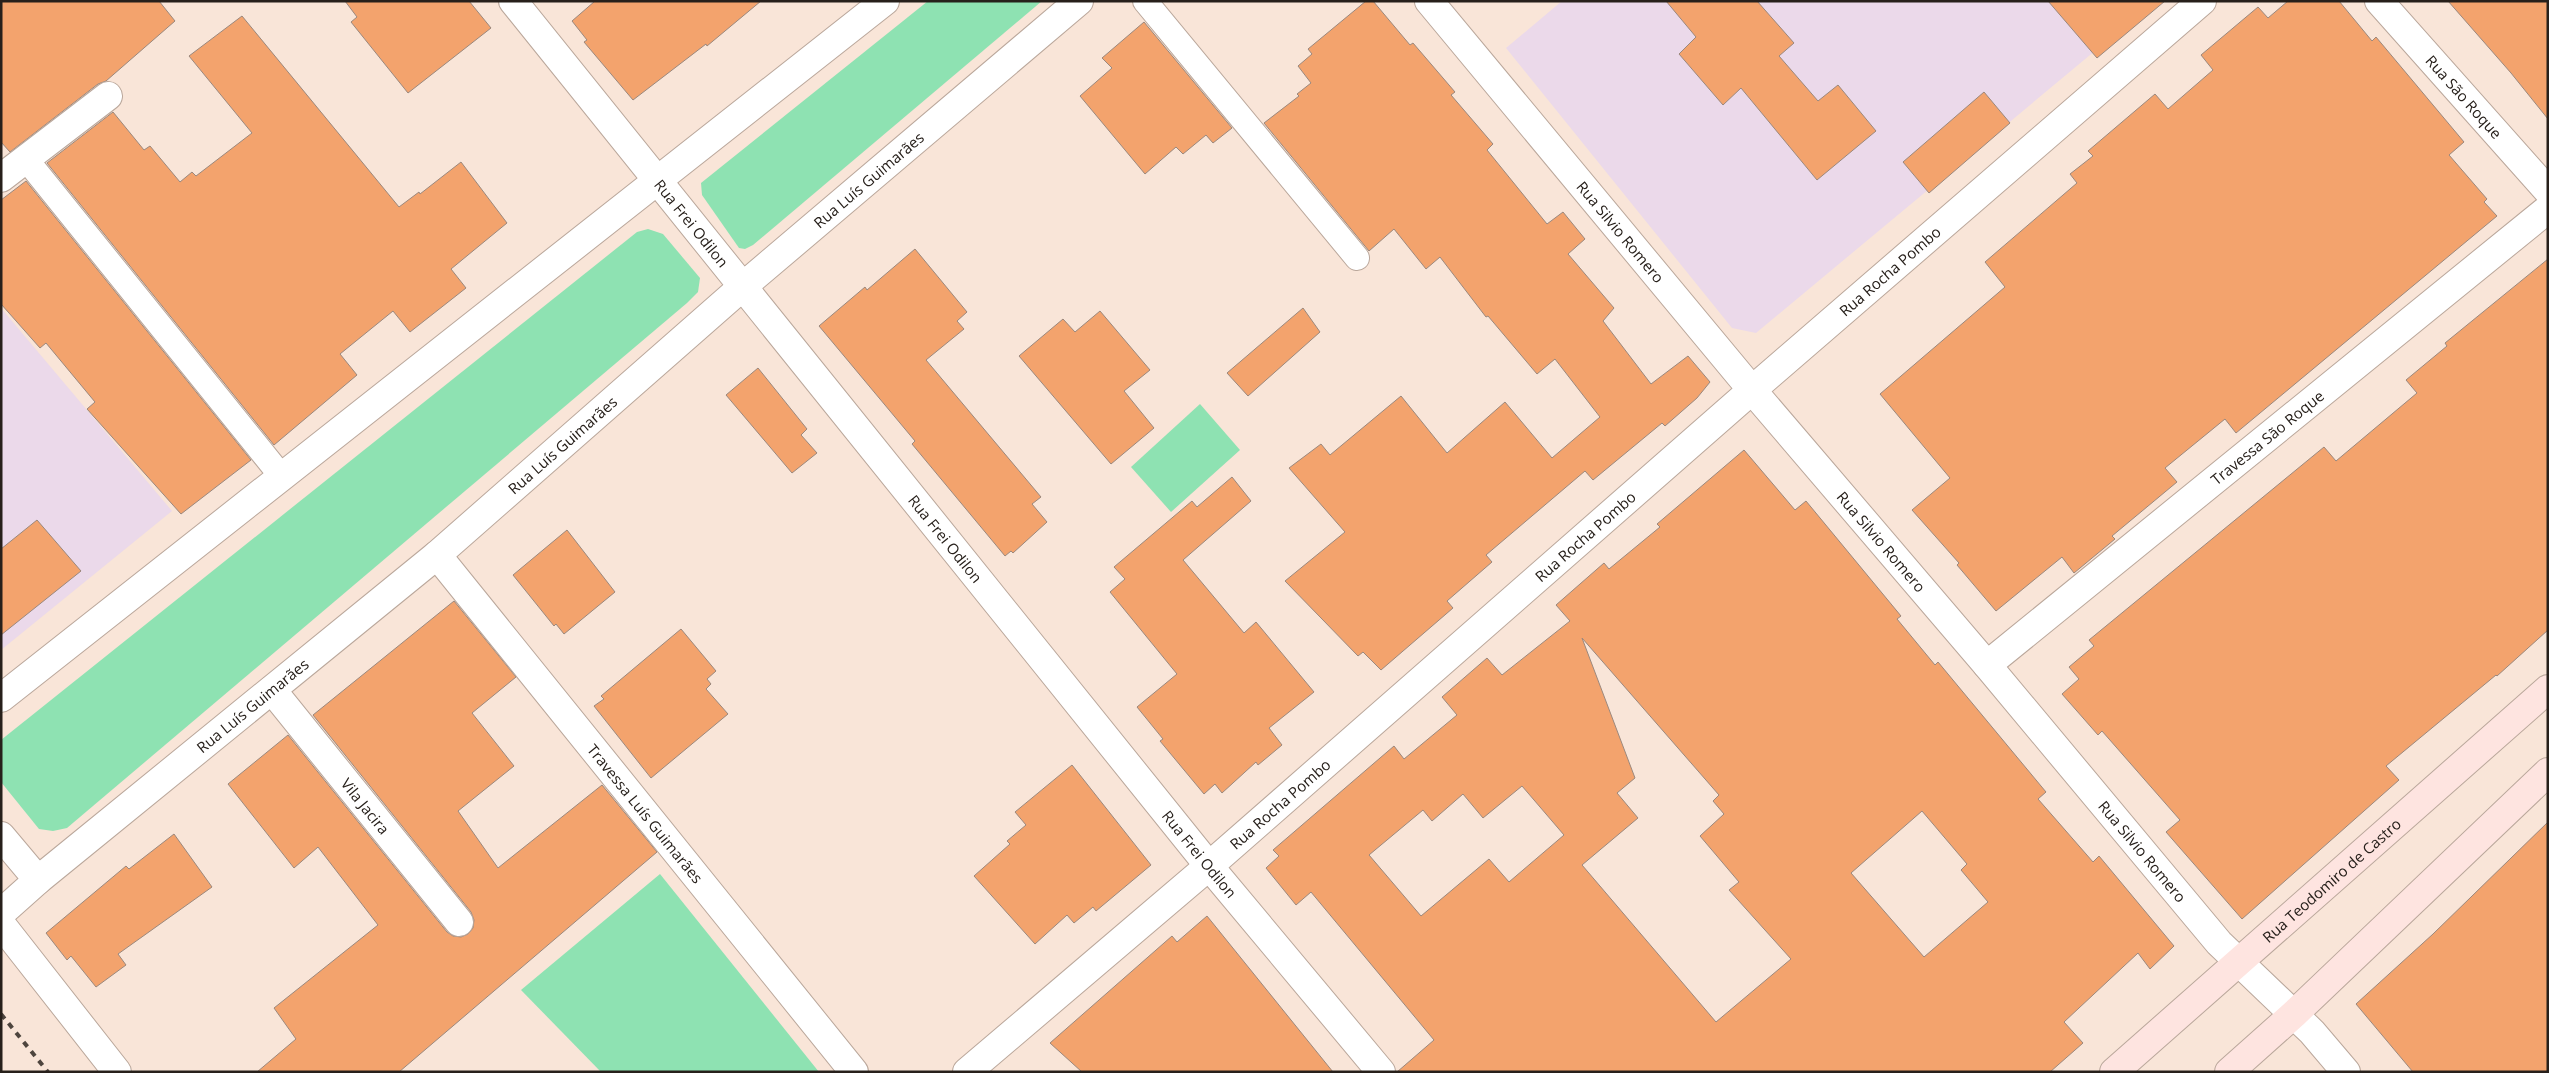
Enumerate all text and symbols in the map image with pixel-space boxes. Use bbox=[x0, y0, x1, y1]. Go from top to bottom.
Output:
street label: Rua São Roque bbox=[2422, 51, 2507, 143]
street label: Rua Luís Guimarães bbox=[809, 127, 928, 232]
street label: Rua Frei Odilon bbox=[650, 175, 733, 271]
street label: Rua Silvio Romero bbox=[1573, 177, 1669, 287]
street label: Rua Rocha Pombo bbox=[1835, 222, 1945, 320]
street label: Travessa São Roque bbox=[2207, 385, 2328, 489]
street label: Rua Luís Guimarães bbox=[504, 392, 621, 498]
street label: Rua Rocha Pombo bbox=[1530, 487, 1640, 586]
street label: Rua Silvio Romero bbox=[1833, 487, 1930, 596]
street label: Rua Frei Odilon bbox=[904, 490, 987, 587]
street label: Rua Luís Guimarães bbox=[192, 654, 312, 757]
street label: Travessa Luís Guimarães bbox=[583, 740, 708, 887]
street label: Rua Rocha Pombo bbox=[1225, 754, 1334, 854]
street label: Vila Jacira bbox=[337, 774, 394, 838]
street label: Rua Silvio Romero bbox=[2094, 796, 2191, 906]
street label: Rua Frei Odilon bbox=[1158, 806, 1241, 902]
street label: Rua Teodomiro de Castro bbox=[2258, 814, 2405, 947]

